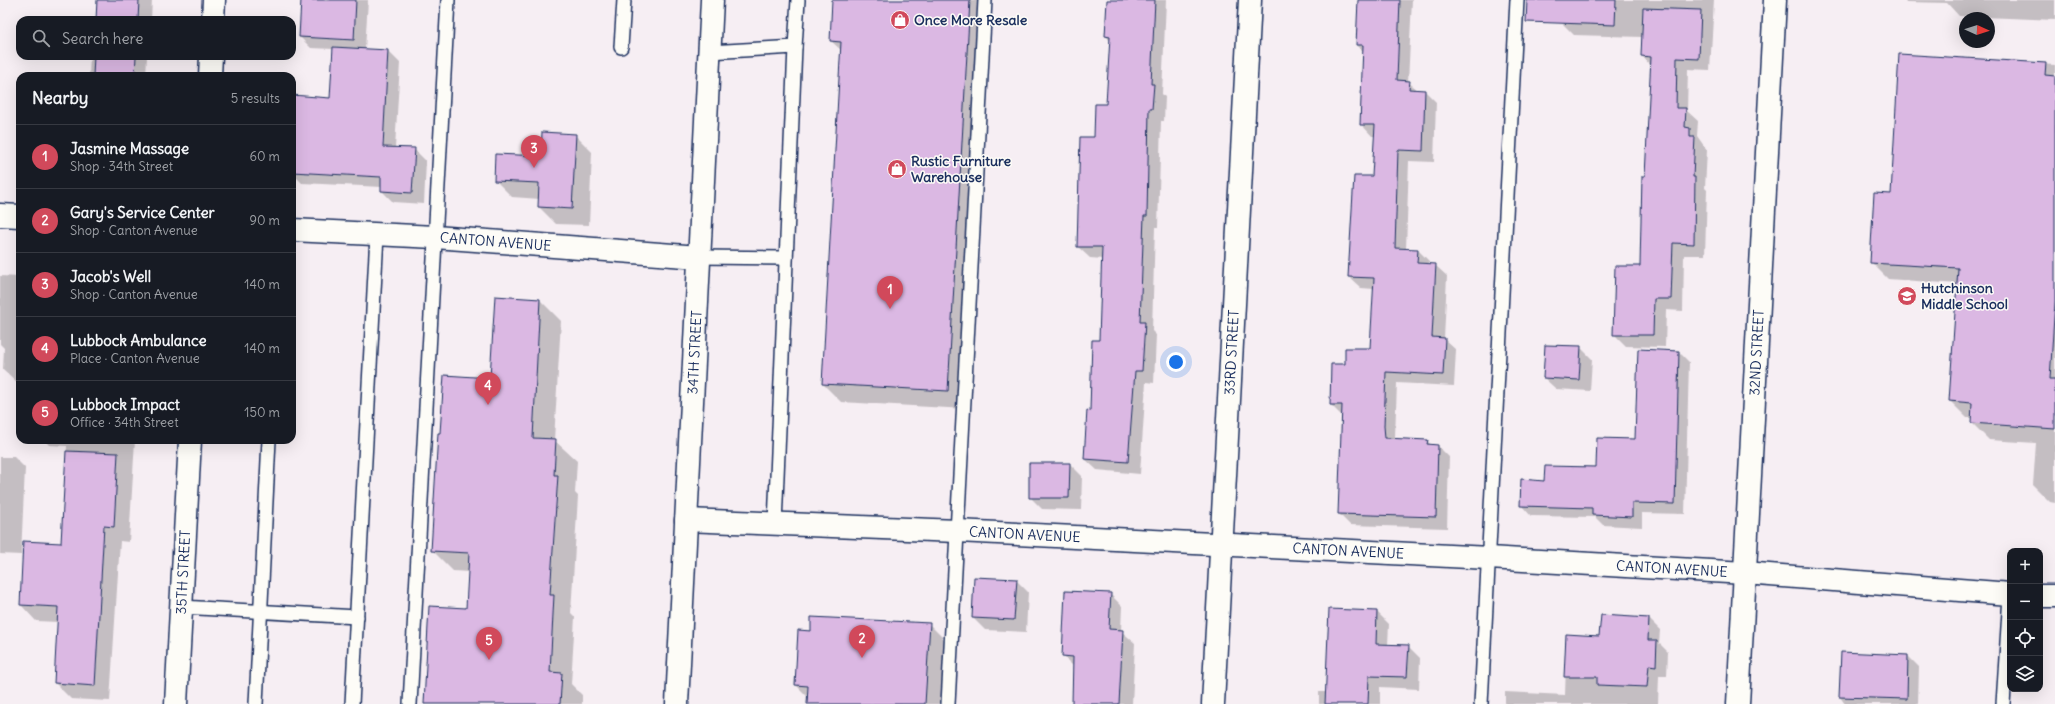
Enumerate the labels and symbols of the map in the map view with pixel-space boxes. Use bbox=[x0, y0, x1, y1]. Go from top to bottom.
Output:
shop icon: Once More Resale bbox=[889, 9, 911, 31]
place label: Once More Resale bbox=[914, 11, 1028, 29]
north arrow bbox=[1959, 12, 1995, 48]
pin: 3 bbox=[521, 135, 547, 168]
place label: Rustic Furniture Warehouse bbox=[911, 152, 1011, 186]
shop icon: Rustic Furniture Warehouse bbox=[886, 158, 908, 180]
street label: CANTON AVENUE bbox=[439, 228, 552, 255]
pin: 1 bbox=[877, 276, 903, 309]
place label: Hutchinson Middle School bbox=[1921, 279, 2008, 313]
school or university icon: Hutchinson Middle School bbox=[1896, 285, 1918, 307]
street label: 33RD STREET bbox=[1220, 309, 1243, 396]
street label: 32ND STREET bbox=[1745, 309, 1768, 396]
street label: 34TH STREET bbox=[683, 310, 706, 395]
your location bbox=[1166, 352, 1186, 372]
pin: 4 bbox=[475, 372, 501, 405]
street label: CANTON AVENUE bbox=[968, 523, 1081, 546]
street label: 35TH STREET bbox=[172, 530, 194, 615]
street label: CANTON AVENUE bbox=[1292, 539, 1405, 563]
street label: CANTON AVENUE bbox=[1615, 556, 1728, 581]
pin: 2 bbox=[849, 625, 875, 658]
pin: 5 bbox=[476, 627, 502, 660]

